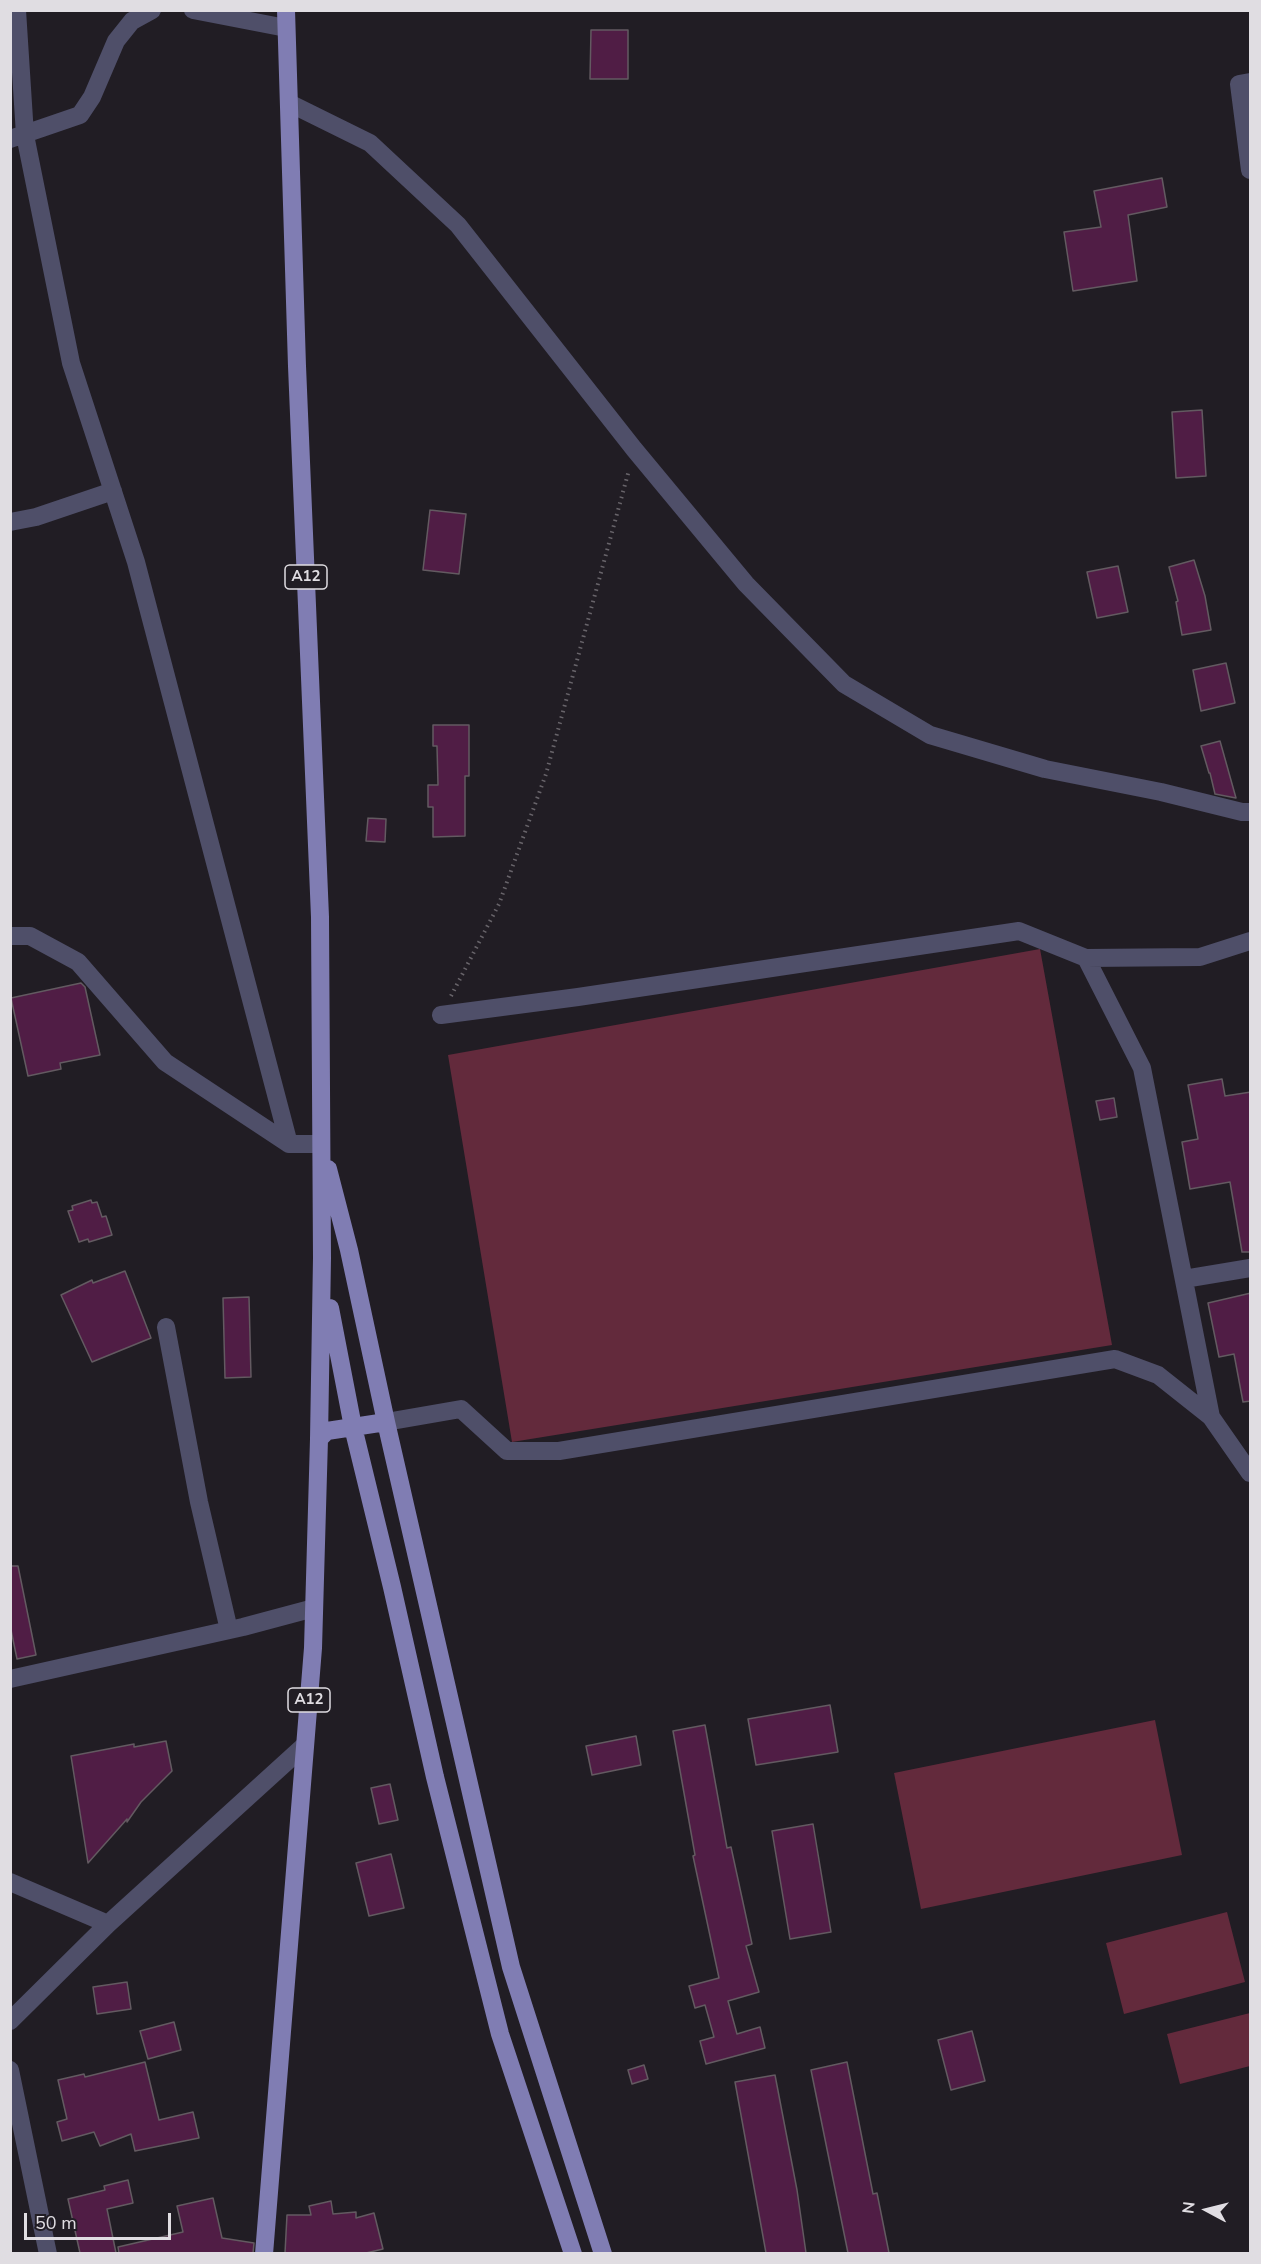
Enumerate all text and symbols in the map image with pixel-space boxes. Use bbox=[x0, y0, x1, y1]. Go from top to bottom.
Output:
road number: A12 bbox=[285, 565, 327, 589]
road number: A12 bbox=[288, 1688, 330, 1712]
north arrow bbox=[1177, 2180, 1237, 2240]
scale bar bbox=[27, 2201, 174, 2239]
text: N bbox=[1177, 2201, 1201, 2215]
text: 50 m bbox=[35, 2211, 77, 2235]

